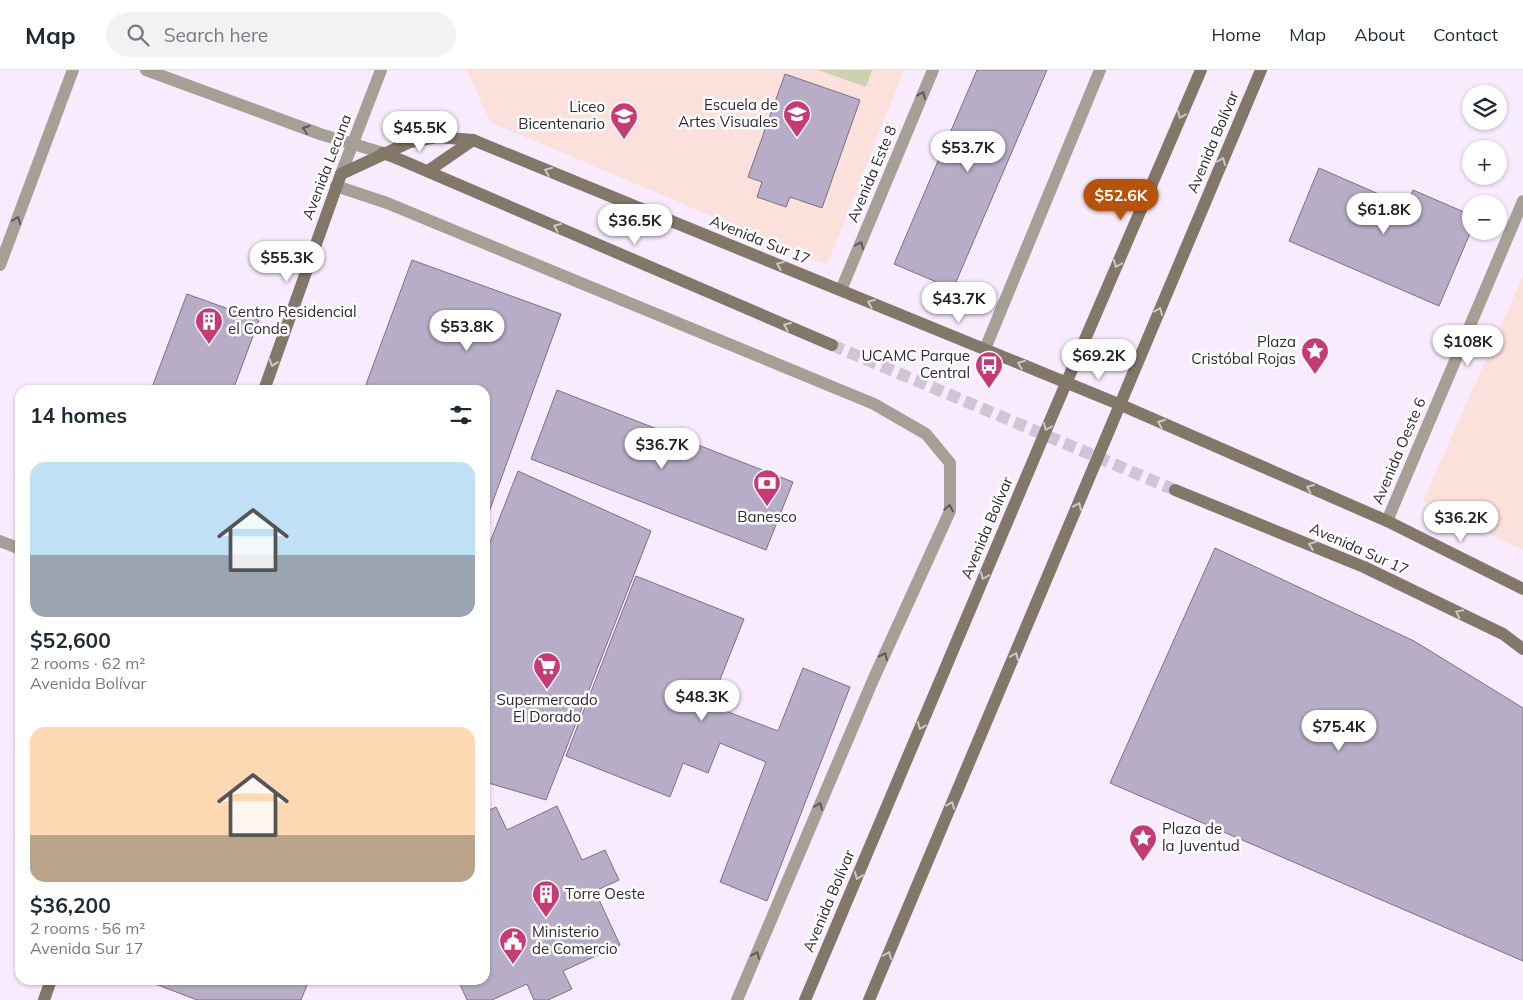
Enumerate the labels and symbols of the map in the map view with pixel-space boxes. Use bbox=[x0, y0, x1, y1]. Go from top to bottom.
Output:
street label: Avenida Bolívar bbox=[1182, 87, 1243, 196]
one-way arrow bbox=[916, 91, 926, 100]
place label: Escuela de Artes Visuales bbox=[678, 95, 778, 131]
place label: Liceo Bicentenario bbox=[518, 97, 605, 133]
school or university icon: Escuela de Artes Visuales bbox=[782, 99, 812, 138]
school or university icon: Liceo Bicentenario bbox=[609, 101, 639, 140]
one-way arrow bbox=[1177, 110, 1188, 119]
pin: $45.5K bbox=[379, 111, 461, 153]
street label: Avenida Lecuna bbox=[298, 112, 355, 222]
street label: Avenida Este 8 bbox=[843, 123, 900, 225]
one-way arrow bbox=[302, 125, 311, 135]
pin: $53.7K bbox=[927, 131, 1009, 173]
one-way arrow bbox=[1216, 157, 1227, 166]
one-way arrow bbox=[544, 167, 553, 177]
pin: $52.6K bbox=[1080, 178, 1162, 221]
pin: $61.8K bbox=[1343, 192, 1425, 235]
pin: $36.5K bbox=[594, 204, 676, 246]
street label: Avenida Sur 17 bbox=[707, 211, 813, 268]
one-way arrow bbox=[11, 216, 21, 225]
one-way arrow bbox=[553, 223, 562, 233]
pin: $55.3K bbox=[246, 240, 328, 283]
one-way arrow bbox=[853, 241, 864, 250]
one-way arrow bbox=[1113, 259, 1124, 268]
one-way arrow bbox=[776, 261, 785, 272]
pin: $43.7K bbox=[918, 282, 1000, 324]
one-way arrow bbox=[867, 298, 876, 309]
place label: Centro Residencial el Conde bbox=[228, 302, 357, 338]
building icon: Centro Residencial el Conde bbox=[194, 306, 224, 345]
one-way arrow bbox=[1153, 307, 1163, 316]
pin: $53.8K bbox=[426, 310, 508, 352]
one-way arrow bbox=[783, 321, 792, 332]
pin: $108K bbox=[1433, 324, 1503, 367]
place label: Plaza Cristóbal Rojas bbox=[1191, 332, 1296, 368]
place icon: Plaza Cristóbal Rojas bbox=[1300, 336, 1330, 375]
pin: $69.2K bbox=[1058, 338, 1140, 381]
place label: UCAMC Parque Central bbox=[861, 346, 970, 382]
bus stop icon: UCAMC Parque Central bbox=[974, 350, 1004, 389]
one-way arrow bbox=[269, 359, 279, 367]
one-way arrow bbox=[1017, 360, 1026, 371]
street label: Avenida Oeste 6 bbox=[1367, 394, 1430, 507]
one-way arrow bbox=[1157, 418, 1166, 429]
one-way arrow bbox=[1043, 422, 1054, 431]
pin: $36.7K bbox=[621, 428, 703, 470]
bank icon: Banesco bbox=[752, 468, 782, 507]
street label: Avenida Bolívar bbox=[956, 473, 1017, 582]
one-way arrow bbox=[1306, 483, 1315, 494]
pin: $36.2K bbox=[1420, 500, 1502, 543]
one-way arrow bbox=[1071, 502, 1082, 511]
one-way arrow bbox=[943, 504, 953, 513]
place label: Banesco bbox=[737, 507, 797, 526]
street label: Avenida Sur 17 bbox=[1307, 518, 1412, 579]
one-way arrow bbox=[1308, 541, 1316, 551]
one-way arrow bbox=[980, 571, 991, 580]
one-way arrow bbox=[1455, 609, 1464, 619]
supermarket icon: Supermercado El Dorado bbox=[532, 651, 562, 690]
one-way arrow bbox=[1008, 652, 1019, 661]
one-way arrow bbox=[877, 653, 887, 662]
pin: $48.3K bbox=[661, 680, 743, 722]
place label: Supermercado El Dorado bbox=[496, 690, 598, 726]
pin: $75.4K bbox=[1298, 710, 1380, 752]
one-way arrow bbox=[917, 721, 927, 730]
one-way arrow bbox=[945, 801, 956, 810]
one-way arrow bbox=[813, 802, 824, 811]
place label: Plaza de la Juventud bbox=[1162, 819, 1240, 855]
place icon: Plaza de la Juventud bbox=[1128, 823, 1158, 862]
street label: Avenida Bolívar bbox=[798, 846, 859, 955]
one-way arrow bbox=[853, 871, 864, 880]
building icon: Torre Oeste bbox=[531, 879, 561, 918]
place label: Torre Oeste bbox=[565, 884, 645, 903]
place label: Ministerio de Comercio bbox=[532, 922, 618, 958]
public building icon: Ministerio de Comercio bbox=[498, 926, 528, 965]
one-way arrow bbox=[749, 951, 760, 960]
one-way arrow bbox=[882, 951, 893, 960]

